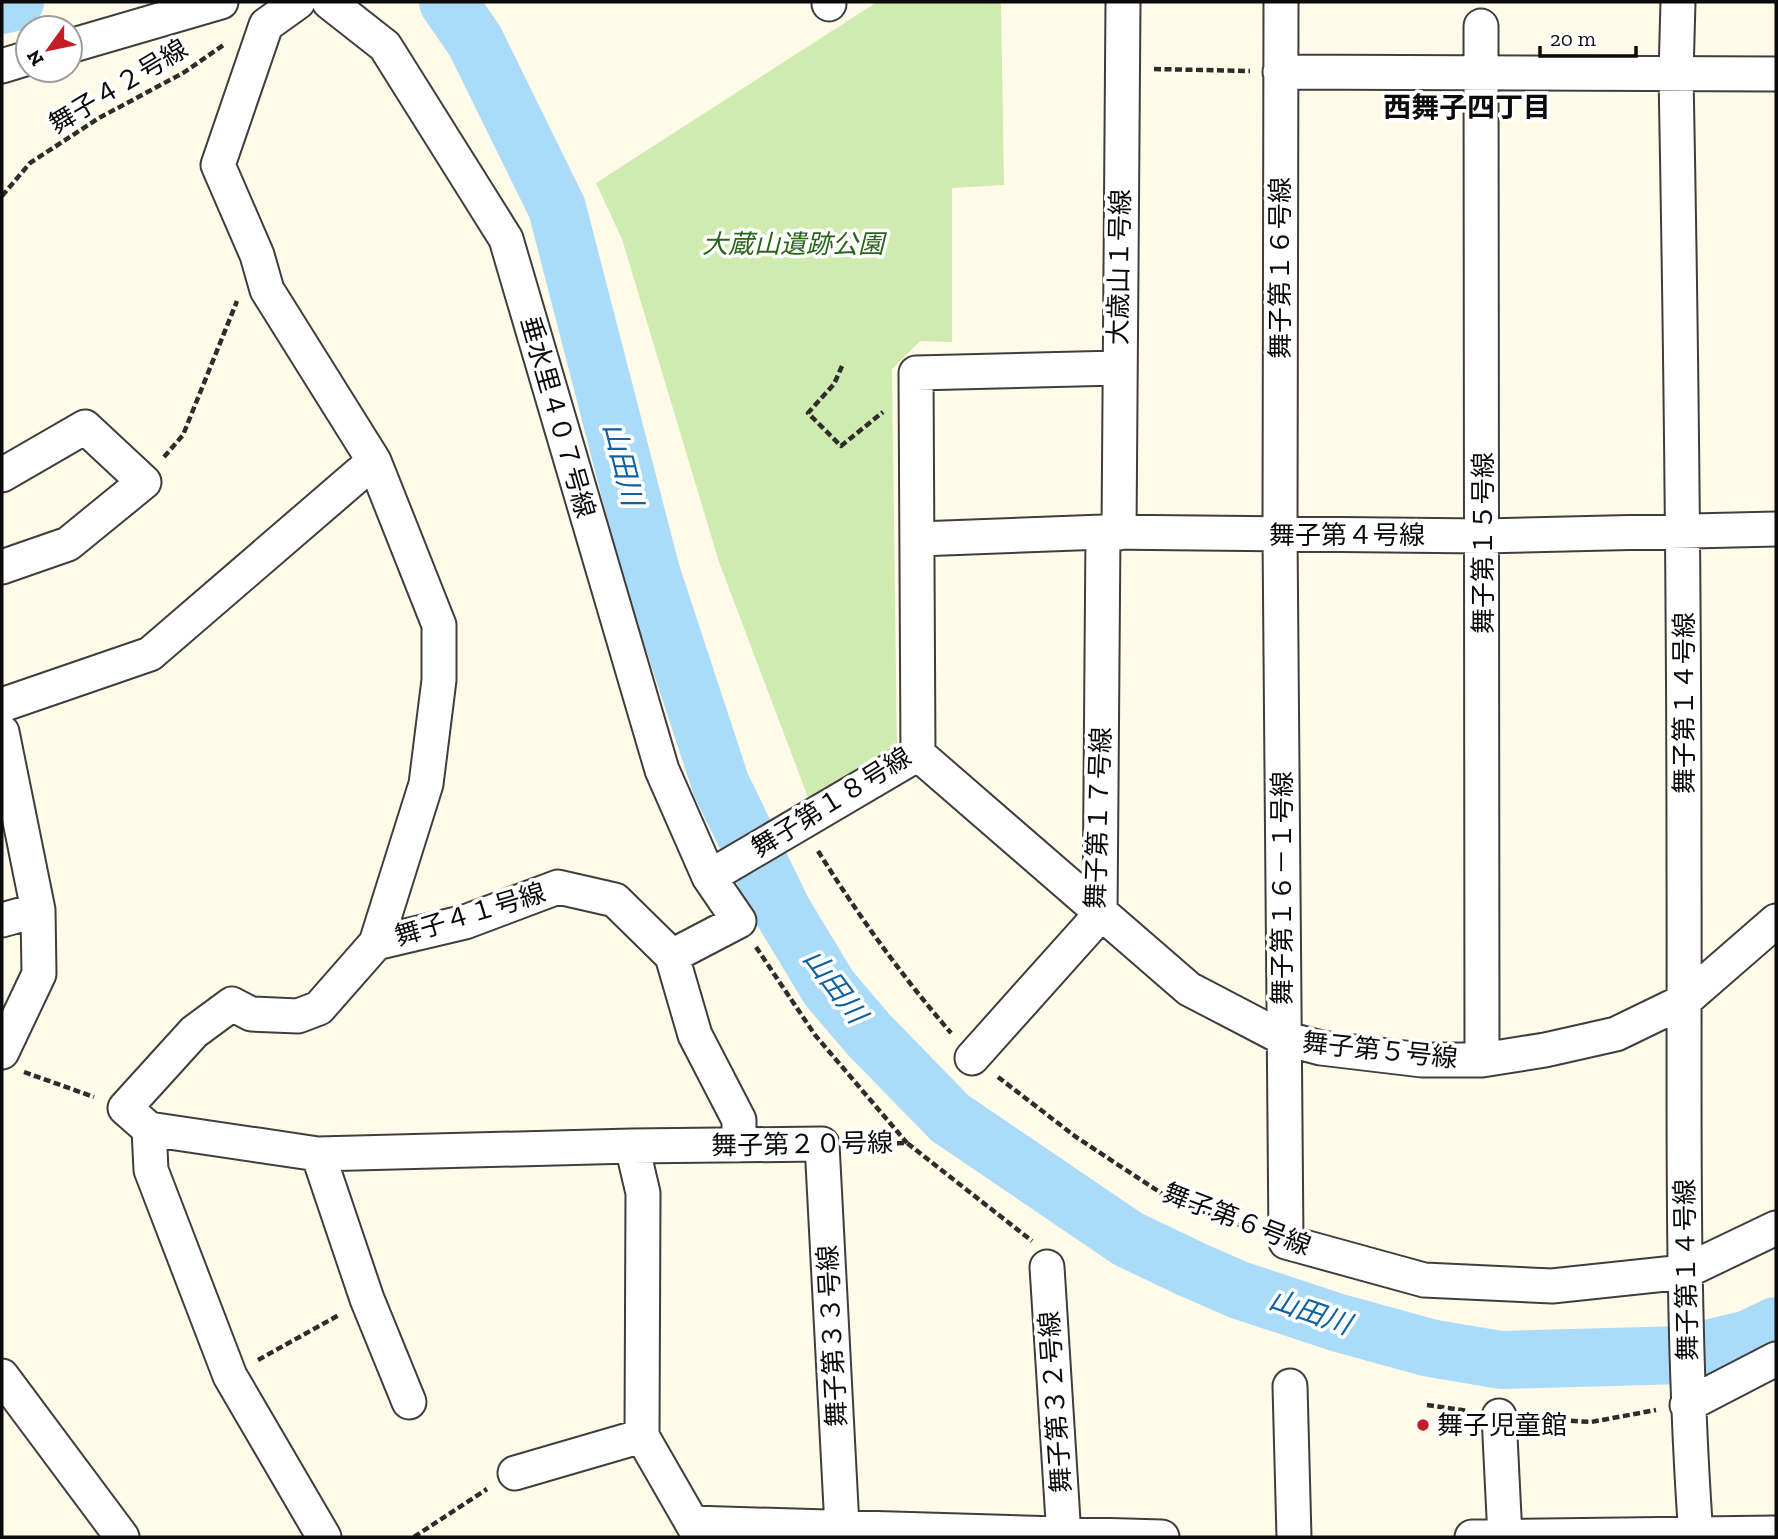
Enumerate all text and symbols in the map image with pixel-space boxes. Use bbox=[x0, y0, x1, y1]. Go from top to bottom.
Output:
north arrow bbox=[14, 14, 84, 84]
scale bar bbox=[1540, 14, 1636, 58]
text: 20 m bbox=[1550, 26, 1596, 51]
street label: 舞子４２号線 bbox=[43, 32, 193, 140]
text: N bbox=[22, 46, 49, 70]
district label: 西舞子四丁目 bbox=[1383, 91, 1551, 124]
street label: 舞子第１６号線 bbox=[1264, 177, 1296, 359]
street label: 大歳山１号線 bbox=[1102, 189, 1136, 345]
park label: 大蔵山遺跡公園 bbox=[702, 228, 888, 260]
street label: 垂水里４０７号線 bbox=[514, 313, 602, 521]
water label: 山田川 bbox=[597, 419, 650, 512]
street label: 舞子第１５号線 bbox=[1467, 452, 1499, 634]
street label: 舞子第４号線 bbox=[1269, 519, 1425, 551]
street label: 舞子第１４号線 bbox=[1668, 612, 1700, 794]
street label: 舞子第１７号線 bbox=[1079, 726, 1117, 910]
street label: 舞子第１８号線 bbox=[745, 740, 917, 864]
street label: 舞子第１６－１号線 bbox=[1266, 771, 1298, 1005]
street label: 舞子４１号線 bbox=[391, 876, 549, 952]
water label: 山田川 bbox=[797, 943, 875, 1032]
street label: 舞子第５号線 bbox=[1301, 1026, 1459, 1074]
street label: 舞子第２０号線 bbox=[711, 1126, 893, 1162]
street label: 舞子第６号線 bbox=[1158, 1176, 1316, 1262]
street label: 舞子第１４号線 bbox=[1668, 1179, 1704, 1361]
street label: 舞子第３３号線 bbox=[811, 1244, 853, 1428]
water label: 山田川 bbox=[1265, 1283, 1358, 1342]
street label: 舞子第３２号線 bbox=[1033, 1310, 1077, 1494]
place label: 舞子児童館 bbox=[1437, 1409, 1567, 1441]
marker: 舞子児童館 bbox=[1415, 1417, 1431, 1433]

